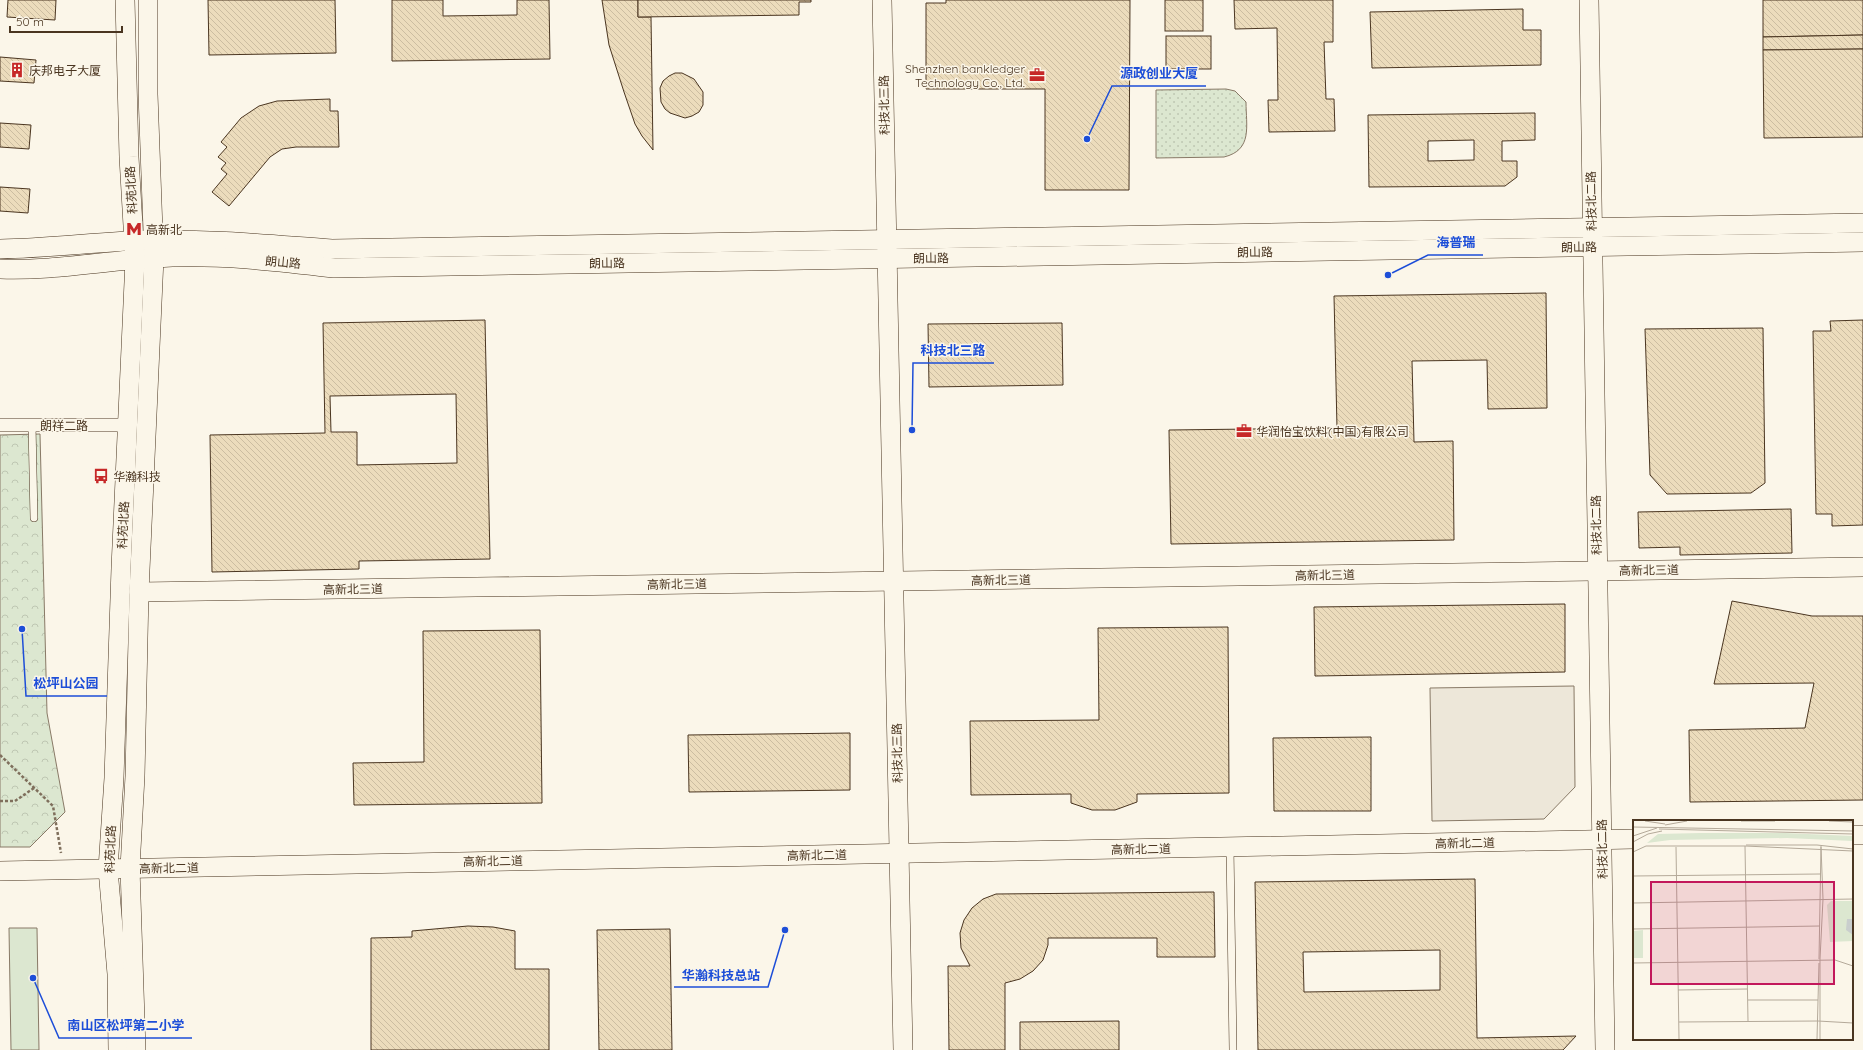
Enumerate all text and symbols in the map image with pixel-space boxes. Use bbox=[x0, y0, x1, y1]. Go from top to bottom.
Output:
scale bar bbox=[10, 8, 122, 34]
text: 50 m bbox=[16, 14, 44, 29]
building icon: 庆邦电子大厦 bbox=[8, 61, 26, 79]
place label: Shenzhen bankledger Technology Co., Ltd. bbox=[905, 61, 1025, 90]
callout: 源政创业大厦 bbox=[1112, 61, 1206, 86]
place label: 庆邦电子大厦 bbox=[29, 63, 101, 78]
text: 源政创业大厦 bbox=[1120, 65, 1198, 81]
office icon: Shenzhen bankledger Technology Co., Ltd. bbox=[1028, 66, 1046, 84]
street label: 科技北三路 bbox=[876, 75, 892, 135]
street label: 科苑北路 bbox=[122, 166, 140, 214]
street label: 科技北二路 bbox=[1583, 171, 1599, 231]
metro station icon: 高新北 bbox=[125, 220, 143, 238]
place label: 高新北 bbox=[146, 222, 182, 237]
callout: 海普瑞 bbox=[1428, 230, 1483, 255]
text: 海普瑞 bbox=[1436, 234, 1476, 250]
street label: 朗山路 bbox=[1561, 239, 1597, 255]
street label: 朗山路 bbox=[1237, 244, 1273, 260]
street label: 朗山路 bbox=[913, 250, 949, 266]
street label: 朗山路 bbox=[264, 253, 302, 271]
street label: 朗山路 bbox=[589, 255, 625, 271]
callout: 科技北三路 bbox=[913, 338, 994, 363]
text: 科技北三路 bbox=[920, 342, 986, 358]
street label: 朗祥二路 bbox=[40, 418, 88, 433]
office icon: 华润怡宝饮料(中国)有限公司 bbox=[1235, 422, 1253, 440]
place label: 华润怡宝饮料(中国)有限公司 bbox=[1256, 424, 1409, 439]
bus stop icon: 华瀚科技 bbox=[92, 467, 110, 485]
place label: 华瀚科技 bbox=[113, 469, 161, 484]
street label: 科技北二路 bbox=[1588, 495, 1604, 555]
street label: 科苑北路 bbox=[114, 501, 132, 549]
street label: 高新北三道 bbox=[1619, 562, 1679, 578]
street label: 高新北三道 bbox=[1295, 567, 1355, 583]
street label: 高新北三道 bbox=[971, 572, 1031, 588]
street label: 高新北三道 bbox=[647, 576, 707, 592]
street label: 高新北三道 bbox=[323, 581, 383, 597]
callout: 松坪山公园 bbox=[26, 671, 107, 696]
text: 松坪山公园 bbox=[33, 675, 99, 691]
street label: 科技北三路 bbox=[889, 723, 905, 783]
street label: 科技北二路 bbox=[1594, 819, 1610, 879]
inset map bbox=[1633, 820, 1853, 1040]
street label: 科苑北路 bbox=[102, 825, 118, 873]
street label: 高新北二道 bbox=[1435, 835, 1495, 851]
street label: 高新北二道 bbox=[1111, 841, 1171, 857]
street label: 高新北二道 bbox=[787, 847, 847, 863]
street label: 高新北二道 bbox=[463, 853, 523, 869]
street label: 高新北二道 bbox=[139, 860, 199, 876]
callout: 华瀚科技总站 bbox=[674, 962, 768, 987]
text: 华瀚科技总站 bbox=[682, 967, 760, 983]
callout: 南山区松坪第二小学 bbox=[59, 1013, 192, 1038]
text: 南山区松坪第二小学 bbox=[67, 1017, 185, 1033]

